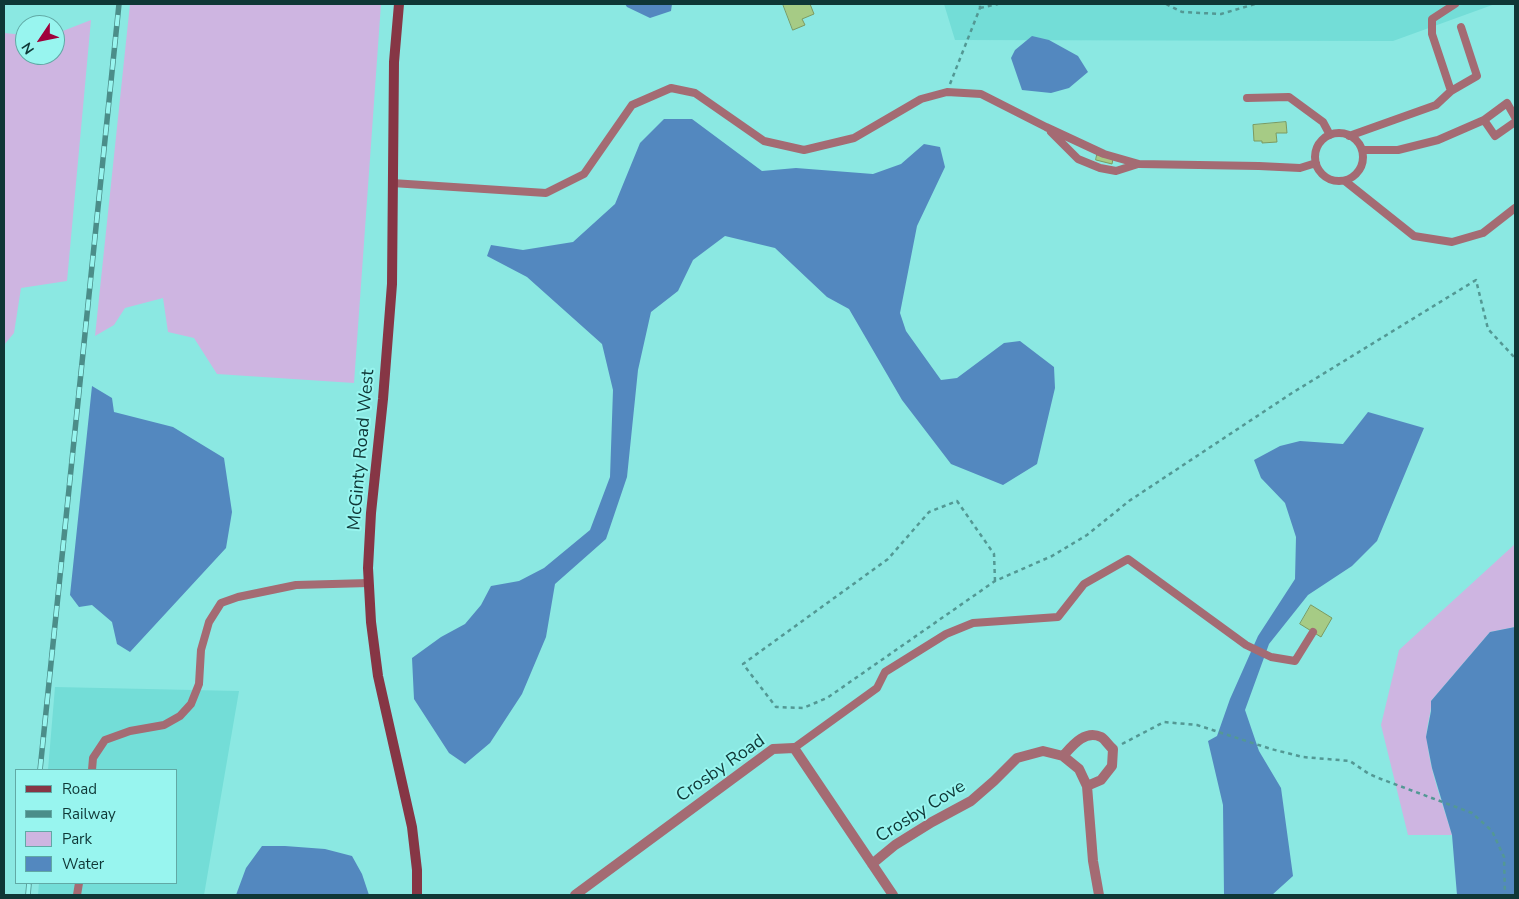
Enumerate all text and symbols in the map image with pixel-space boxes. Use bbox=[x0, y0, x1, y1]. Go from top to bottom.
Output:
north arrow bbox=[15, 15, 65, 65]
text: N bbox=[17, 38, 39, 58]
street label: McGinty Road West bbox=[344, 369, 380, 531]
street label: Crosby Road bbox=[673, 731, 769, 807]
legend bbox=[15, 769, 178, 884]
street label: Crosby Cove bbox=[872, 776, 970, 848]
text: Road bbox=[62, 779, 97, 799]
text: Railway bbox=[62, 804, 116, 824]
text: Park bbox=[62, 829, 92, 849]
text: Water bbox=[62, 854, 104, 874]

